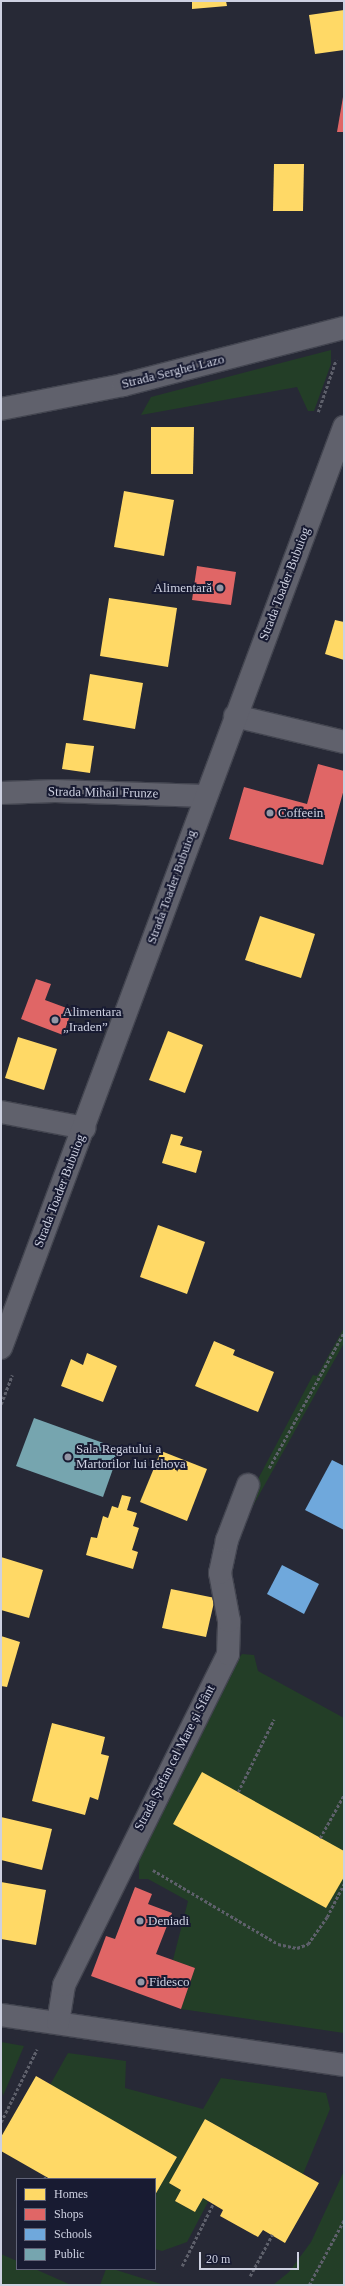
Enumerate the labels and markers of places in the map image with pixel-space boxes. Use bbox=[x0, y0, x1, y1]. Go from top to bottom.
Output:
place label: Alimentară bbox=[154, 580, 212, 596]
marker: Alimentară bbox=[215, 583, 225, 593]
place label: Coffeein bbox=[278, 805, 323, 821]
marker: Coffeein bbox=[265, 808, 275, 818]
place label: Alimentara „Iraden” bbox=[63, 1005, 121, 1036]
marker: Alimentara „Iraden” bbox=[50, 1015, 60, 1025]
place label: Sala Regatului a Martorilor lui Iehova bbox=[76, 1442, 186, 1473]
marker: Sala Regatului a Martorilor lui Iehova bbox=[63, 1452, 73, 1462]
place label: Deniadi bbox=[148, 1913, 189, 1929]
marker: Deniadi bbox=[135, 1916, 145, 1926]
place label: Fidesco bbox=[149, 1974, 189, 1990]
marker: Fidesco bbox=[136, 1977, 146, 1987]

